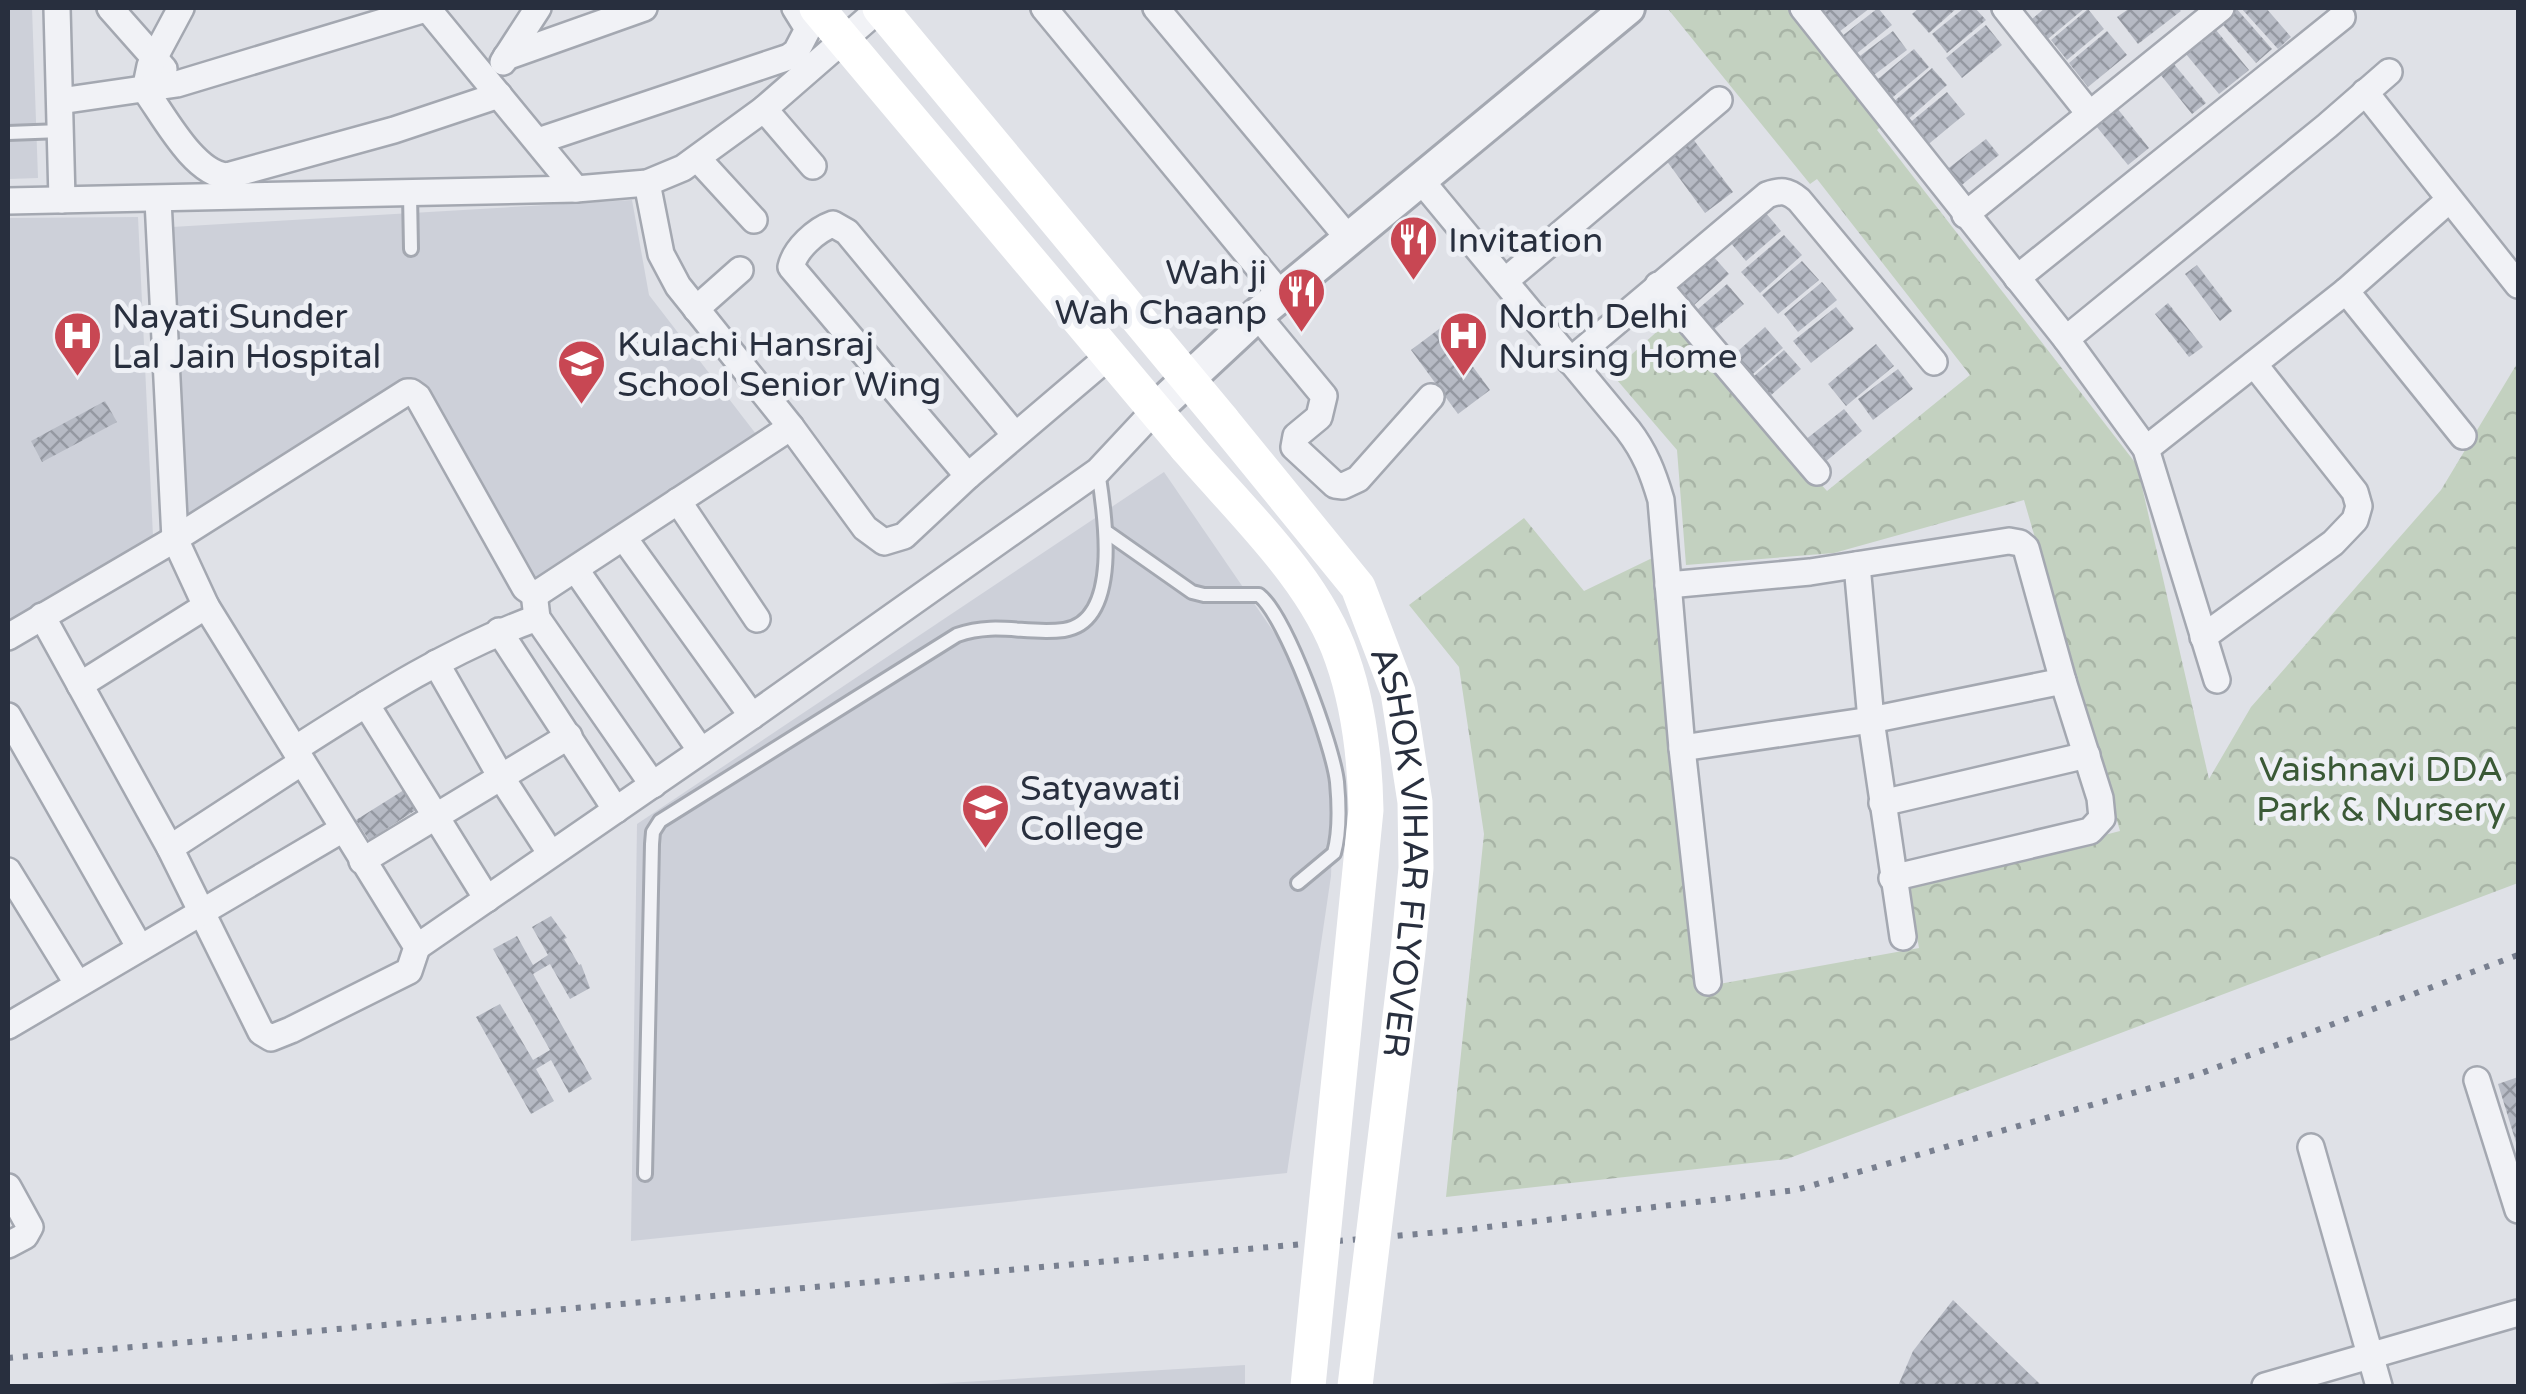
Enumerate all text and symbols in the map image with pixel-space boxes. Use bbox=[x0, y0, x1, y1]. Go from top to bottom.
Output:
restaurant icon: Invitation bbox=[1387, 214, 1439, 282]
place label: Invitation bbox=[1448, 220, 1603, 262]
place label: Wah ji Wah Chaanp bbox=[1055, 252, 1267, 334]
restaurant icon: Wah ji Wah Chaanp bbox=[1276, 266, 1328, 334]
place label: Nayati Sunder Lal Jain Hospital bbox=[112, 296, 381, 378]
place label: North Delhi Nursing Home bbox=[1498, 296, 1738, 378]
hospital icon: Nayati Sunder Lal Jain Hospital bbox=[51, 310, 103, 378]
hospital icon: North Delhi Nursing Home bbox=[1437, 310, 1489, 378]
place label: Kulachi Hansraj School Senior Wing bbox=[617, 324, 941, 406]
school or university icon: Kulachi Hansraj School Senior Wing bbox=[556, 338, 608, 406]
street label: ASHOK VIHAR FLYOVER bbox=[1361, 641, 1436, 1060]
park label: Vaishnavi DDA Park & Nursery bbox=[2256, 749, 2506, 831]
place label: Satyawati College bbox=[1020, 768, 1181, 850]
school or university icon: Satyawati College bbox=[959, 782, 1011, 850]

